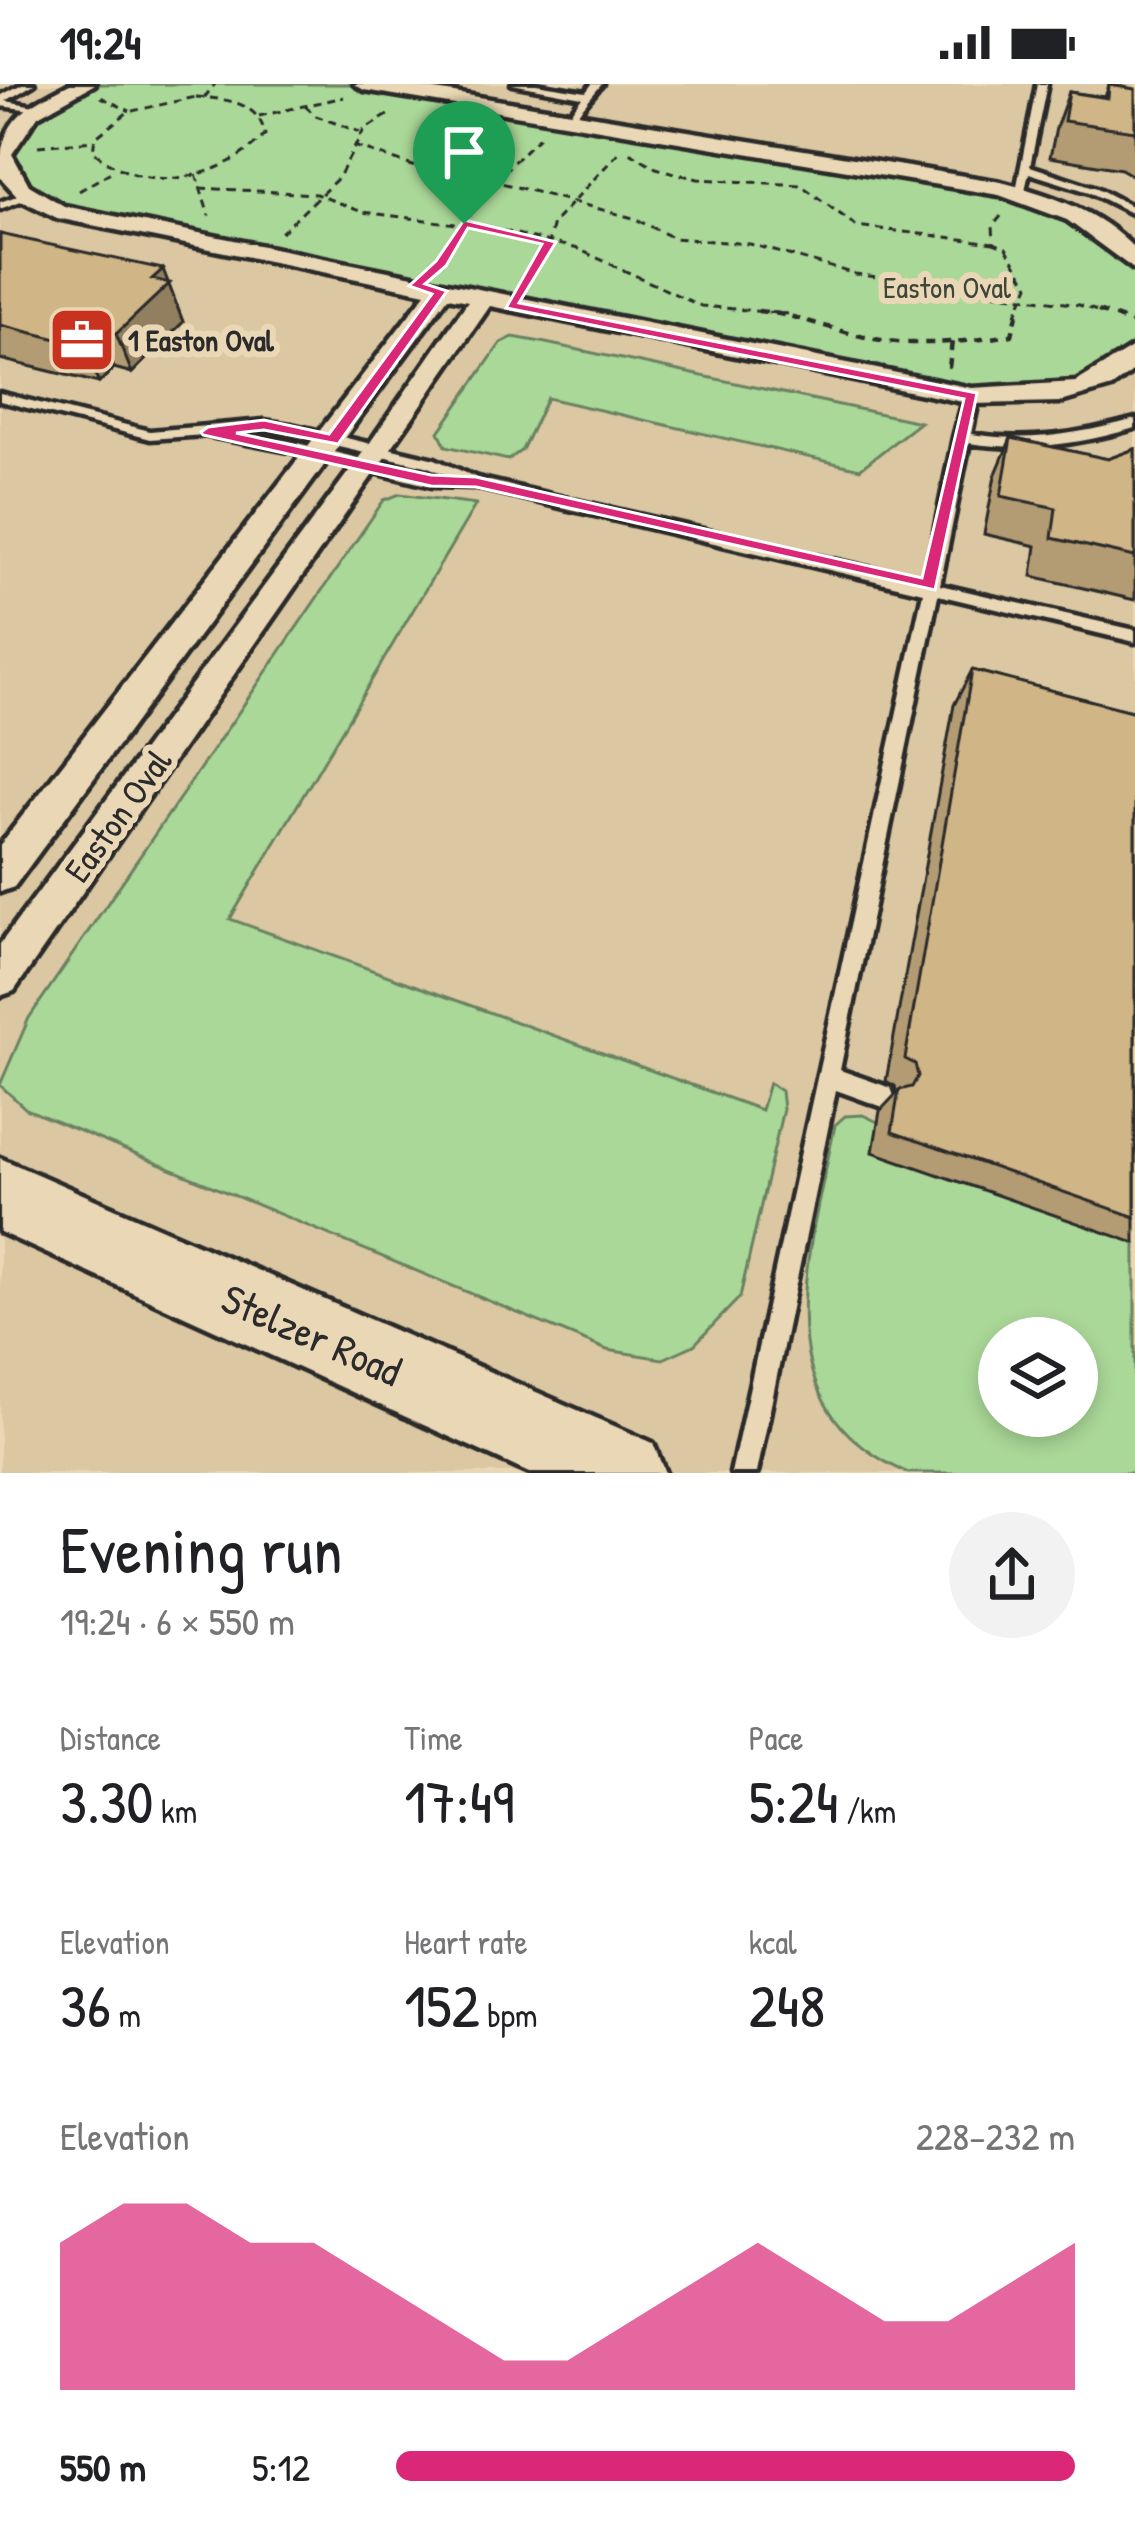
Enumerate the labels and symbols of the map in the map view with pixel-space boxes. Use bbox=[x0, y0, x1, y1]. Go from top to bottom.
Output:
pin bbox=[413, 101, 515, 224]
park label: Easton Oval bbox=[883, 267, 1011, 307]
office icon: 1 Easton Oval bbox=[47, 305, 117, 375]
place label: 1 Easton Oval bbox=[128, 320, 275, 360]
street label: Easton Oval bbox=[52, 738, 182, 891]
street label: Stelzer Road bbox=[213, 1269, 411, 1399]

